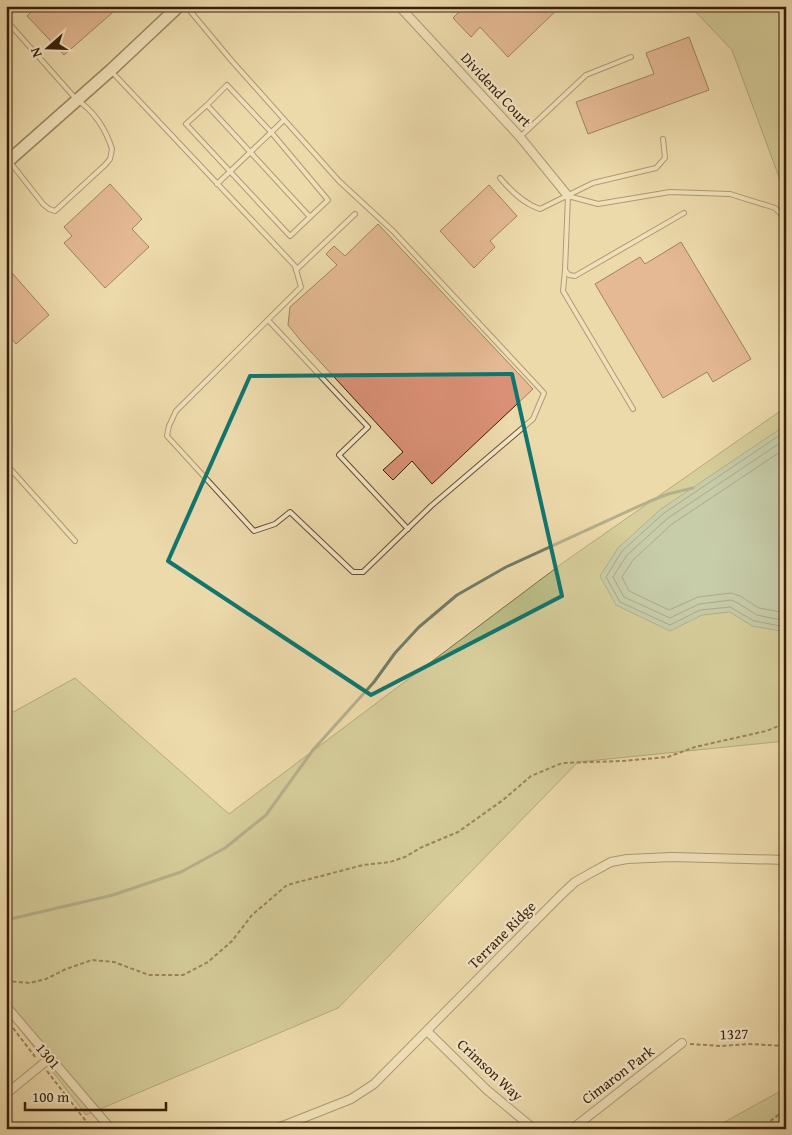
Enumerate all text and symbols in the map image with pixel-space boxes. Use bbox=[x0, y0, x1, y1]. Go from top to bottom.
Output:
north arrow bbox=[22, 22, 72, 72]
text: N bbox=[25, 44, 47, 60]
street label: Dividend Court bbox=[456, 48, 537, 132]
street label: Terrane Ridge bbox=[463, 896, 540, 973]
street label: 1327 bbox=[719, 1023, 749, 1044]
street label: Crimson Way bbox=[453, 1034, 528, 1106]
street label: 1301 bbox=[31, 1038, 66, 1073]
street label: Cimaron Park bbox=[577, 1040, 659, 1109]
scale bar bbox=[25, 1080, 166, 1112]
text: 100 m bbox=[32, 1086, 70, 1107]

